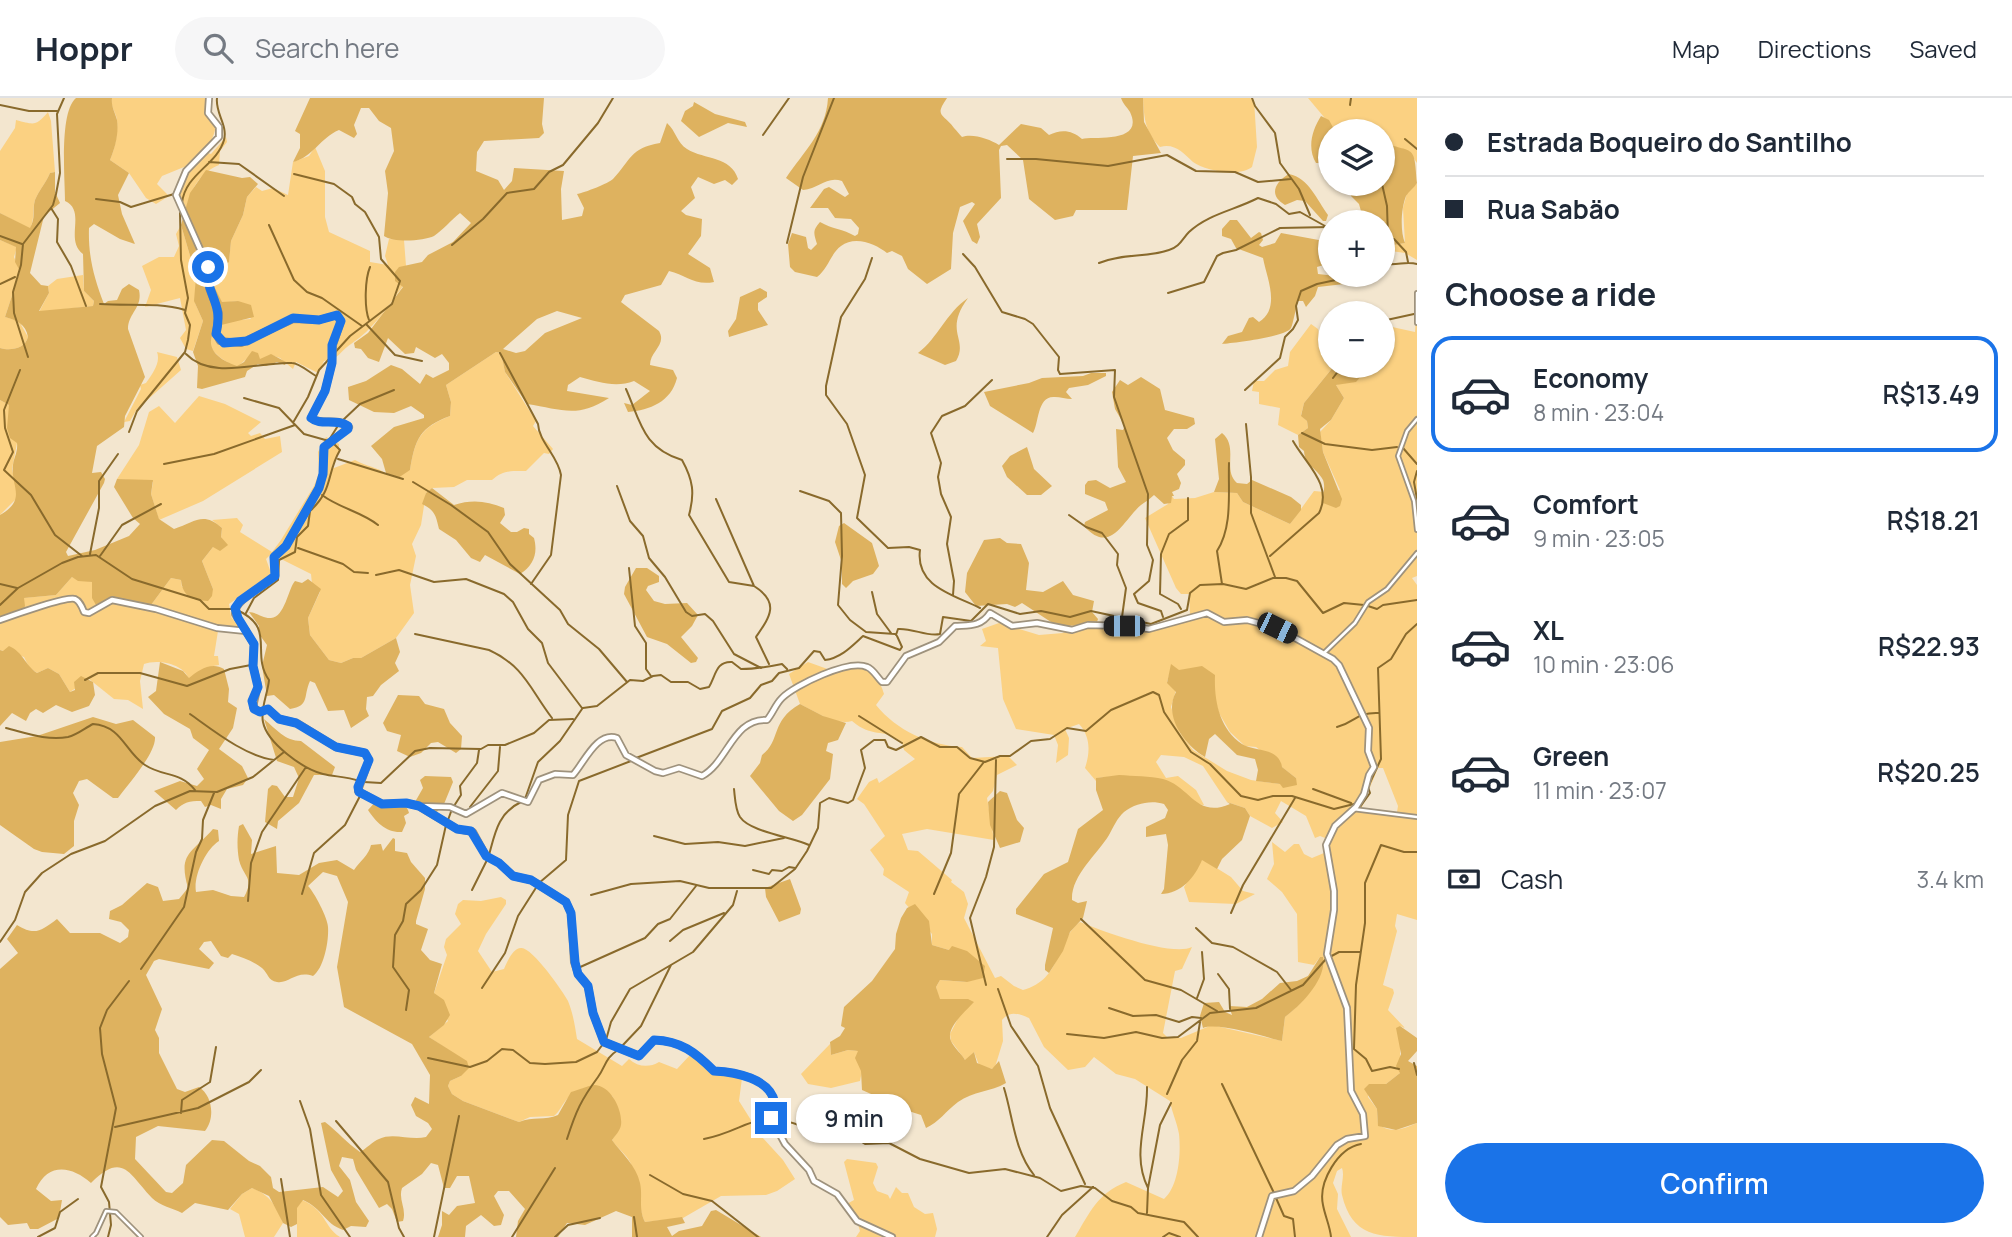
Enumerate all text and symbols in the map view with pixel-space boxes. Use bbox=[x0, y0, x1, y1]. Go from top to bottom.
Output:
search box bbox=[175, 17, 665, 80]
text: Hoppr bbox=[35, 26, 133, 71]
icon: search bbox=[199, 29, 237, 67]
text: Search here bbox=[255, 30, 400, 66]
text: Map bbox=[1672, 32, 1720, 65]
text: Directions bbox=[1758, 32, 1871, 65]
text: Saved bbox=[1909, 32, 1977, 65]
map controls bbox=[1318, 119, 1395, 378]
button: layers bbox=[1318, 119, 1395, 196]
text: Estrada Boqueiro do Santilho bbox=[1487, 124, 1852, 160]
text: Rua Sabäo bbox=[1487, 191, 1620, 227]
button: + bbox=[1318, 210, 1395, 287]
route start bbox=[192, 251, 224, 283]
text: Choose a ride bbox=[1445, 272, 1656, 316]
button: − bbox=[1318, 301, 1395, 378]
text: Economy bbox=[1533, 360, 1648, 396]
icon: car bbox=[1449, 363, 1512, 426]
text: R$13.49 bbox=[1882, 376, 1980, 412]
text: 8 min · 23:04 bbox=[1533, 396, 1664, 428]
text: Comfort bbox=[1533, 486, 1639, 522]
icon: car bbox=[1449, 489, 1512, 552]
text: R$18.21 bbox=[1887, 502, 1980, 538]
text: 9 min · 23:05 bbox=[1533, 522, 1665, 554]
car bbox=[1254, 609, 1301, 647]
text: XL bbox=[1533, 612, 1564, 648]
icon: car bbox=[1449, 615, 1512, 678]
car bbox=[1104, 616, 1146, 637]
text: R$22.93 bbox=[1878, 628, 1980, 664]
text: 10 min · 23:06 bbox=[1533, 648, 1675, 680]
text: Green bbox=[1533, 738, 1609, 774]
icon: car bbox=[1449, 741, 1512, 804]
text: R$20.25 bbox=[1877, 754, 1980, 790]
text: 11 min · 23:07 bbox=[1533, 774, 1667, 806]
icon: cash bbox=[1445, 860, 1483, 898]
text: Cash bbox=[1501, 861, 1563, 897]
text: 3.4 km bbox=[1916, 863, 1984, 895]
callout: 9 min bbox=[796, 1094, 911, 1142]
route end bbox=[755, 1102, 787, 1134]
text: 9 min bbox=[824, 1102, 884, 1134]
button: Confirm bbox=[1445, 1143, 1984, 1223]

